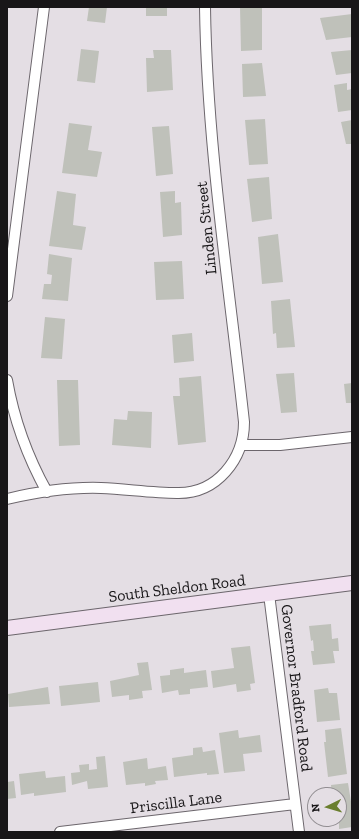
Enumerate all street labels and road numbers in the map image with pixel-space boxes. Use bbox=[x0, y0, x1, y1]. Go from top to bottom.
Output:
street label: Linden Street bbox=[193, 180, 221, 276]
street label: South Sheldon Road bbox=[107, 571, 247, 607]
street label: Governor Bradford Road bbox=[276, 603, 316, 773]
street label: Priscilla Lane bbox=[129, 788, 223, 818]

